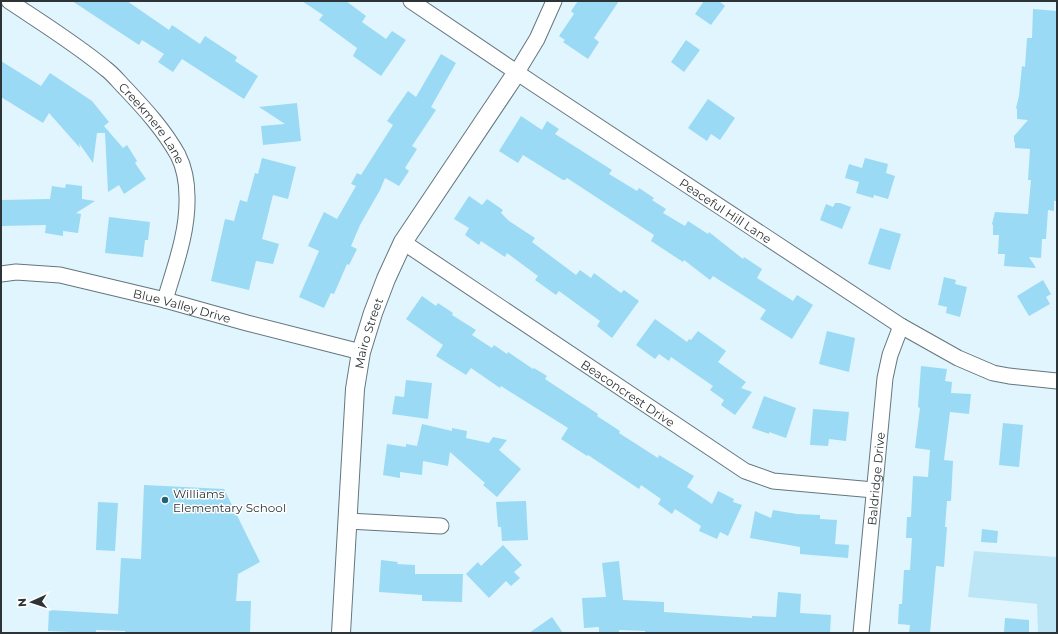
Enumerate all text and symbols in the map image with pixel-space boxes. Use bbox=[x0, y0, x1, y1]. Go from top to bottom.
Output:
street label: Creekmere Lane bbox=[116, 79, 188, 166]
street label: Peaceful Hill Lane bbox=[677, 175, 775, 246]
street label: Blue Valley Drive bbox=[132, 285, 233, 326]
street label: Mairo Street bbox=[351, 295, 386, 370]
street label: Beaconcrest Drive bbox=[578, 356, 678, 429]
street label: Baldridge Drive bbox=[864, 431, 887, 526]
place label: Williams Elementary School bbox=[173, 486, 286, 515]
marker: Williams Elementary School bbox=[160, 495, 170, 505]
north arrow bbox=[12, 582, 52, 622]
text: N bbox=[15, 598, 29, 607]

